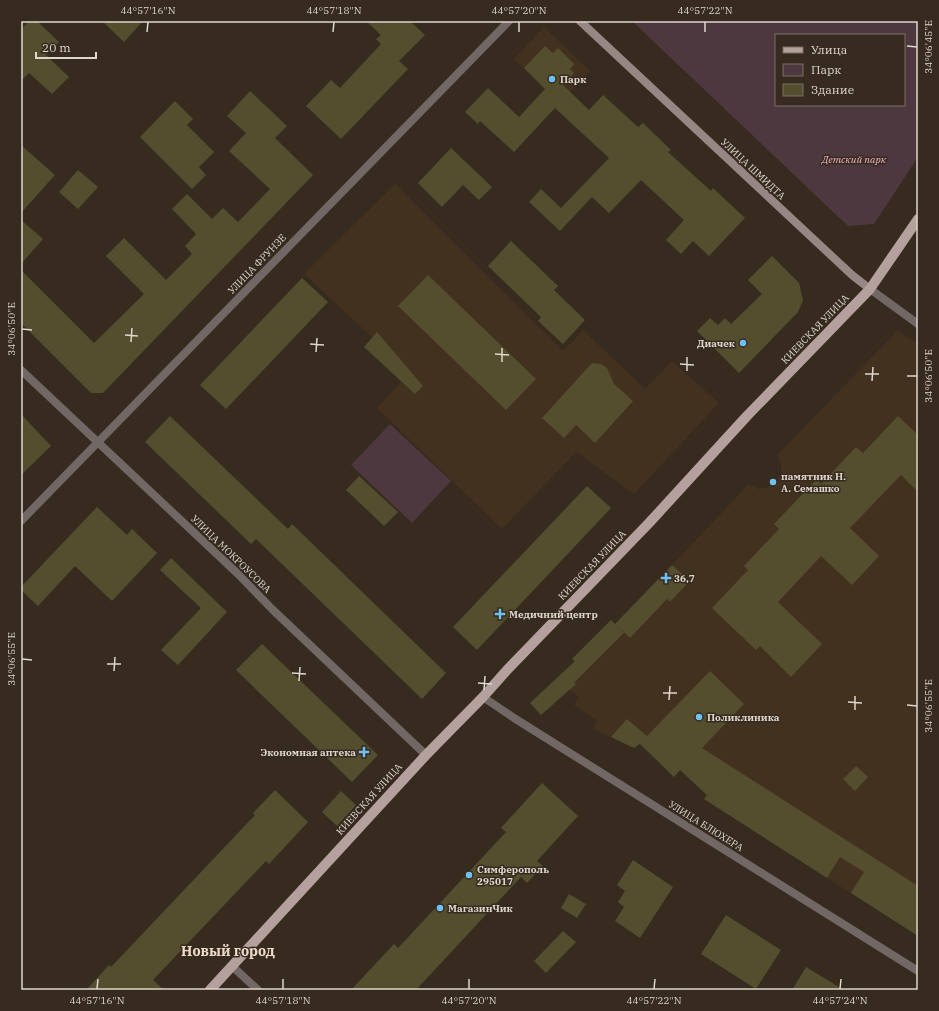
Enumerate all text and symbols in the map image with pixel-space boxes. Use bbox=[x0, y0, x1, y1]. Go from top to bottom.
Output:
text: 44°57'16"N bbox=[121, 4, 176, 17]
text: 44°57'18"N bbox=[307, 4, 362, 17]
text: 44°57'20"N bbox=[492, 4, 547, 17]
text: 44°57'22"N bbox=[678, 4, 733, 17]
text: 34°06'45"E bbox=[922, 20, 935, 74]
scale bar bbox=[36, 34, 96, 60]
legend bbox=[775, 34, 905, 106]
text: 20 m bbox=[42, 40, 71, 55]
text: Улица bbox=[811, 42, 848, 57]
text: Парк bbox=[811, 62, 841, 77]
place label: Парк bbox=[560, 73, 586, 86]
marker: Парк bbox=[547, 74, 557, 84]
text: Здание bbox=[811, 82, 854, 97]
street label: УЛИЦА ШМИДТА bbox=[718, 136, 788, 202]
park label: Детский парк bbox=[821, 153, 887, 166]
street label: УЛИЦА ФРУНЗЕ bbox=[225, 231, 289, 297]
street label: КИЕВСКАЯ УЛИЦА bbox=[778, 291, 852, 367]
text: 34°06'50"E bbox=[5, 302, 18, 356]
place label: Диачек bbox=[697, 337, 735, 350]
marker: Диачек bbox=[738, 338, 748, 348]
text: 34°06'50"E bbox=[922, 349, 935, 403]
place label: памятник Н. А. Семашко bbox=[781, 470, 846, 495]
marker: памятник Н. А. Семашко bbox=[768, 477, 778, 487]
street label: УЛИЦА МОКРОУСОВА bbox=[188, 512, 274, 596]
street label: КИЕВСКАЯ УЛИЦА bbox=[555, 527, 629, 603]
place label: 36,7 bbox=[674, 572, 695, 585]
marker: 36,7 bbox=[661, 573, 671, 583]
marker: Медичний центр bbox=[494, 608, 506, 620]
place label: Медичний центр bbox=[509, 608, 598, 621]
text: 34°06'55"E bbox=[5, 632, 18, 686]
text: 34°06'55"E bbox=[922, 679, 935, 733]
place label: Поликлиника bbox=[707, 711, 780, 724]
marker: Поликлиника bbox=[694, 712, 704, 722]
place label: Экономная аптека bbox=[260, 746, 356, 759]
marker: Экономная аптека bbox=[359, 747, 369, 757]
street label: КИЕВСКАЯ УЛИЦА bbox=[333, 760, 405, 838]
street label: УЛИЦА БЛЮХЕРА bbox=[666, 798, 746, 854]
place label: Симферополь 295017 bbox=[477, 863, 549, 888]
marker: Симферополь 295017 bbox=[464, 870, 474, 880]
place label: МагазинЧик bbox=[448, 902, 513, 915]
marker: МагазинЧик bbox=[435, 903, 445, 913]
district label: Новый город bbox=[181, 942, 275, 960]
text: 44°57'16"N bbox=[70, 994, 125, 1007]
text: 44°57'18"N bbox=[256, 994, 311, 1007]
text: 44°57'20"N bbox=[442, 994, 497, 1007]
text: 44°57'22"N bbox=[627, 994, 682, 1007]
text: 44°57'24"N bbox=[813, 994, 868, 1007]

